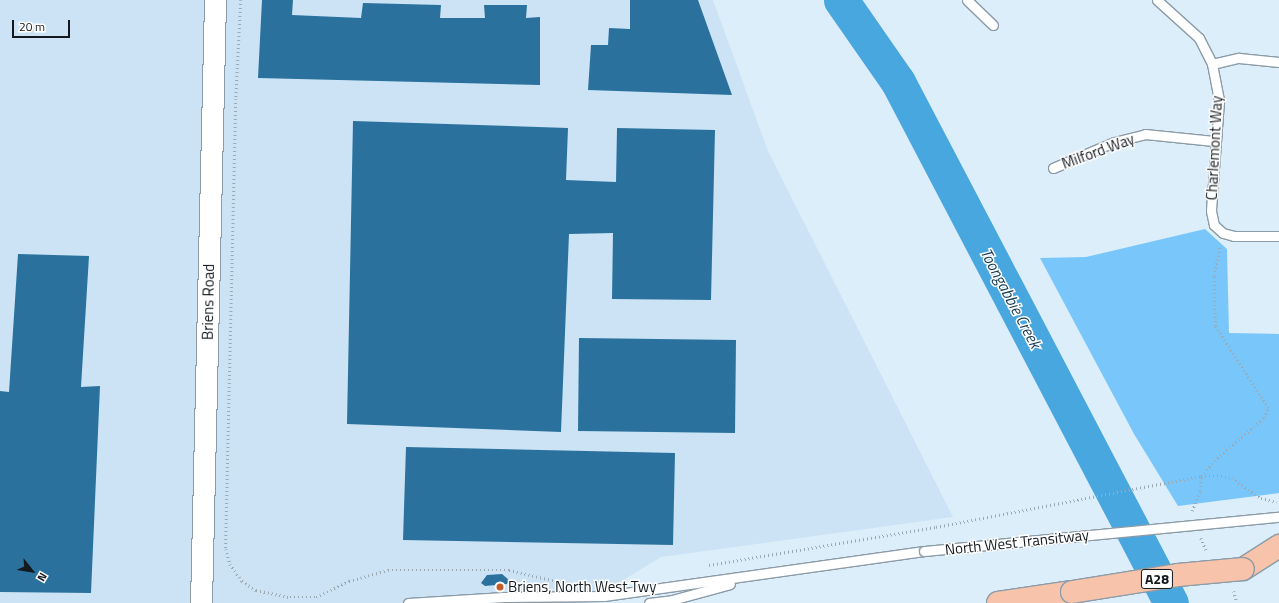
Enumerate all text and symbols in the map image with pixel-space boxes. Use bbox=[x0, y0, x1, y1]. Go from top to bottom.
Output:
scale bar bbox=[14, 12, 72, 38]
text: 20 m bbox=[19, 17, 45, 36]
street label: Charlemont Way bbox=[1202, 95, 1226, 201]
street label: Milford Way bbox=[1059, 130, 1137, 172]
water label: Toongabbie Creek bbox=[977, 245, 1045, 351]
street label: Briens Road bbox=[198, 264, 218, 340]
street label: North West Transitway bbox=[944, 525, 1090, 559]
north arrow bbox=[12, 551, 52, 591]
road number: A28 bbox=[1140, 567, 1174, 591]
text: N bbox=[34, 570, 51, 584]
place label: Briens, North West Twy bbox=[508, 578, 656, 596]
marker: Briens, North West Twy bbox=[495, 582, 505, 592]

